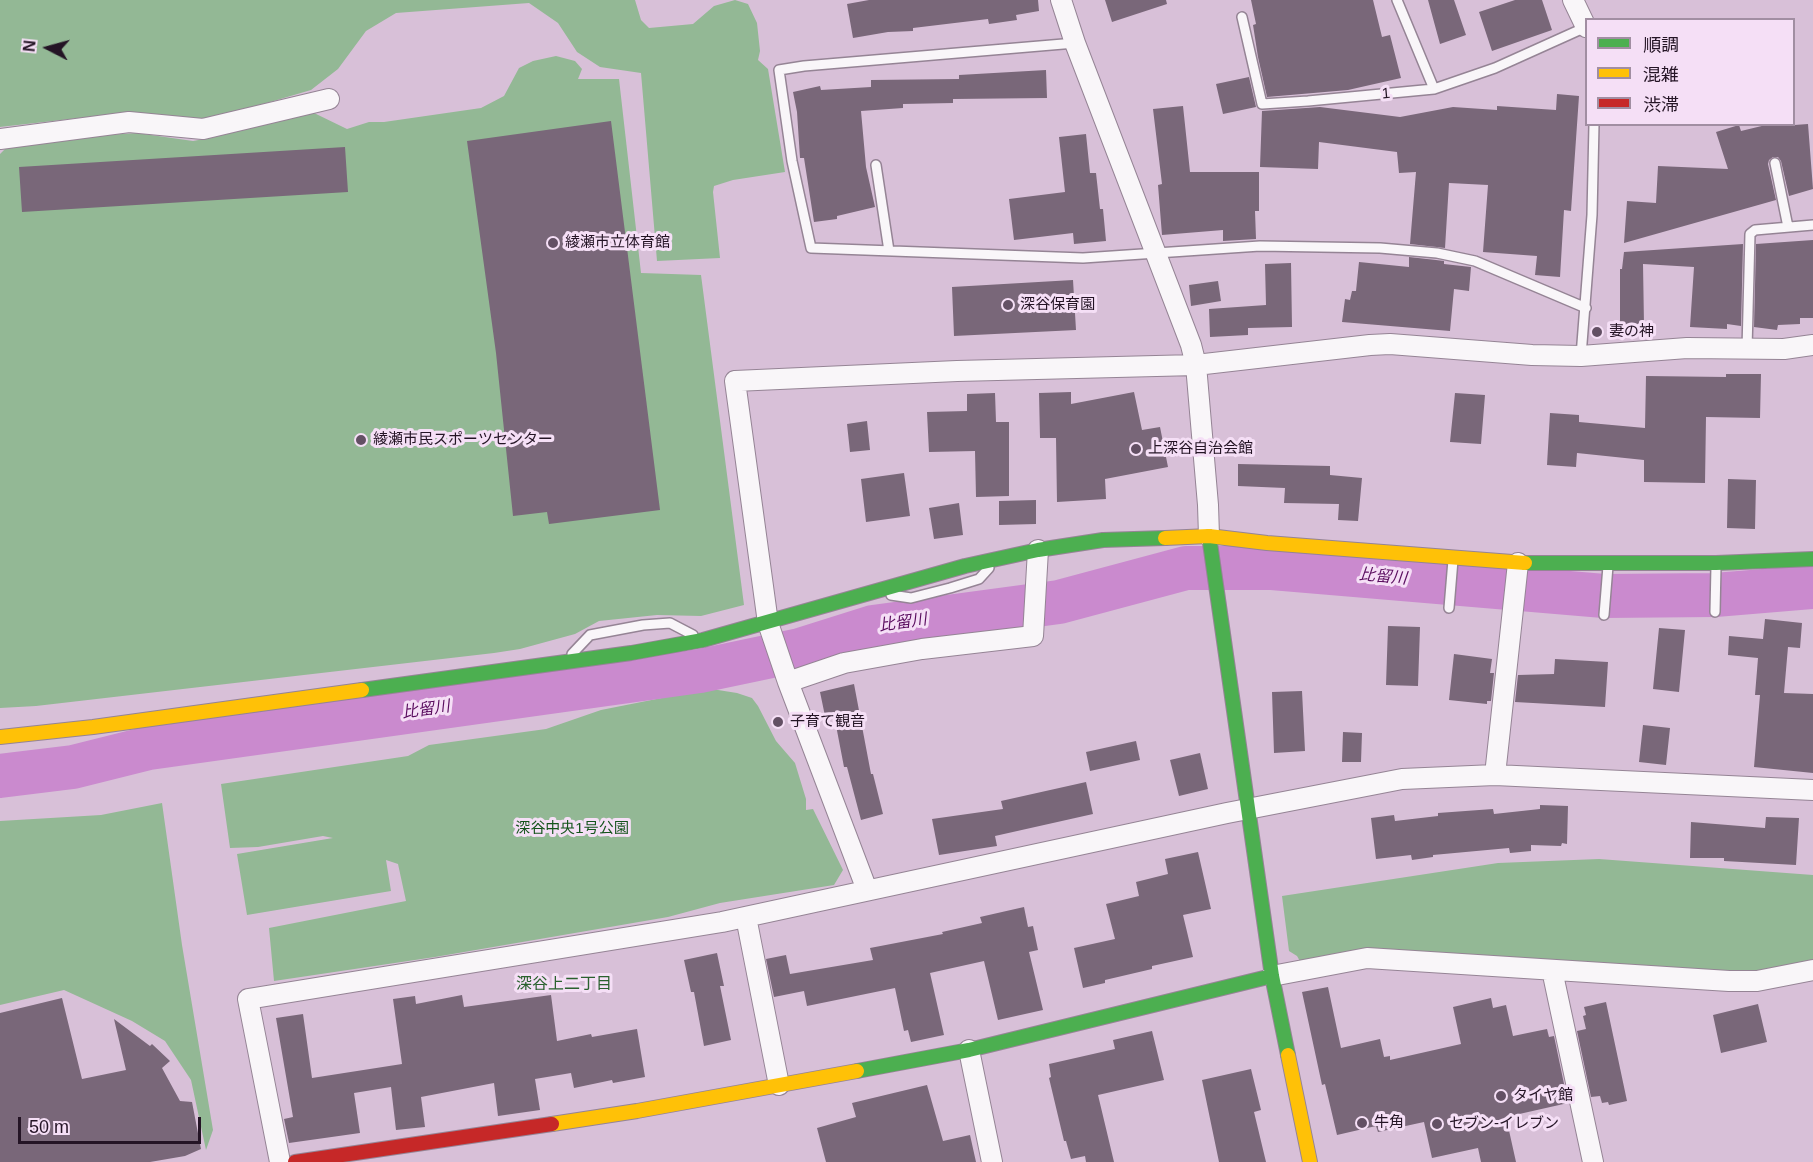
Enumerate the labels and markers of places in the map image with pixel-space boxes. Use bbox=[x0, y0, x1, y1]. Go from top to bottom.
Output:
place label: 綾瀬市立体育館 bbox=[565, 234, 670, 252]
marker: 綾瀬市立体育館 bbox=[546, 236, 560, 250]
place label: 深谷保育園 bbox=[1020, 296, 1095, 314]
marker: 深谷保育園 bbox=[1001, 298, 1015, 312]
place label: 妻の神 bbox=[1609, 323, 1654, 341]
marker: 妻の神 bbox=[1590, 325, 1604, 339]
place label: 綾瀬市民スポーツセンター bbox=[373, 431, 553, 449]
marker: 綾瀬市民スポーツセンター bbox=[354, 433, 368, 447]
place label: 上深谷自治会館 bbox=[1148, 440, 1253, 458]
marker: 上深谷自治会館 bbox=[1129, 442, 1143, 456]
place label: 子育て観音 bbox=[790, 713, 865, 731]
marker: 子育て観音 bbox=[771, 715, 785, 729]
place label: タイヤ館 bbox=[1513, 1087, 1573, 1105]
marker: タイヤ館 bbox=[1494, 1089, 1508, 1103]
place label: 牛角 bbox=[1374, 1114, 1404, 1132]
place label: セブン-イレブン bbox=[1449, 1115, 1559, 1133]
marker: 牛角 bbox=[1355, 1116, 1369, 1130]
marker: セブン-イレブン bbox=[1430, 1117, 1444, 1131]

